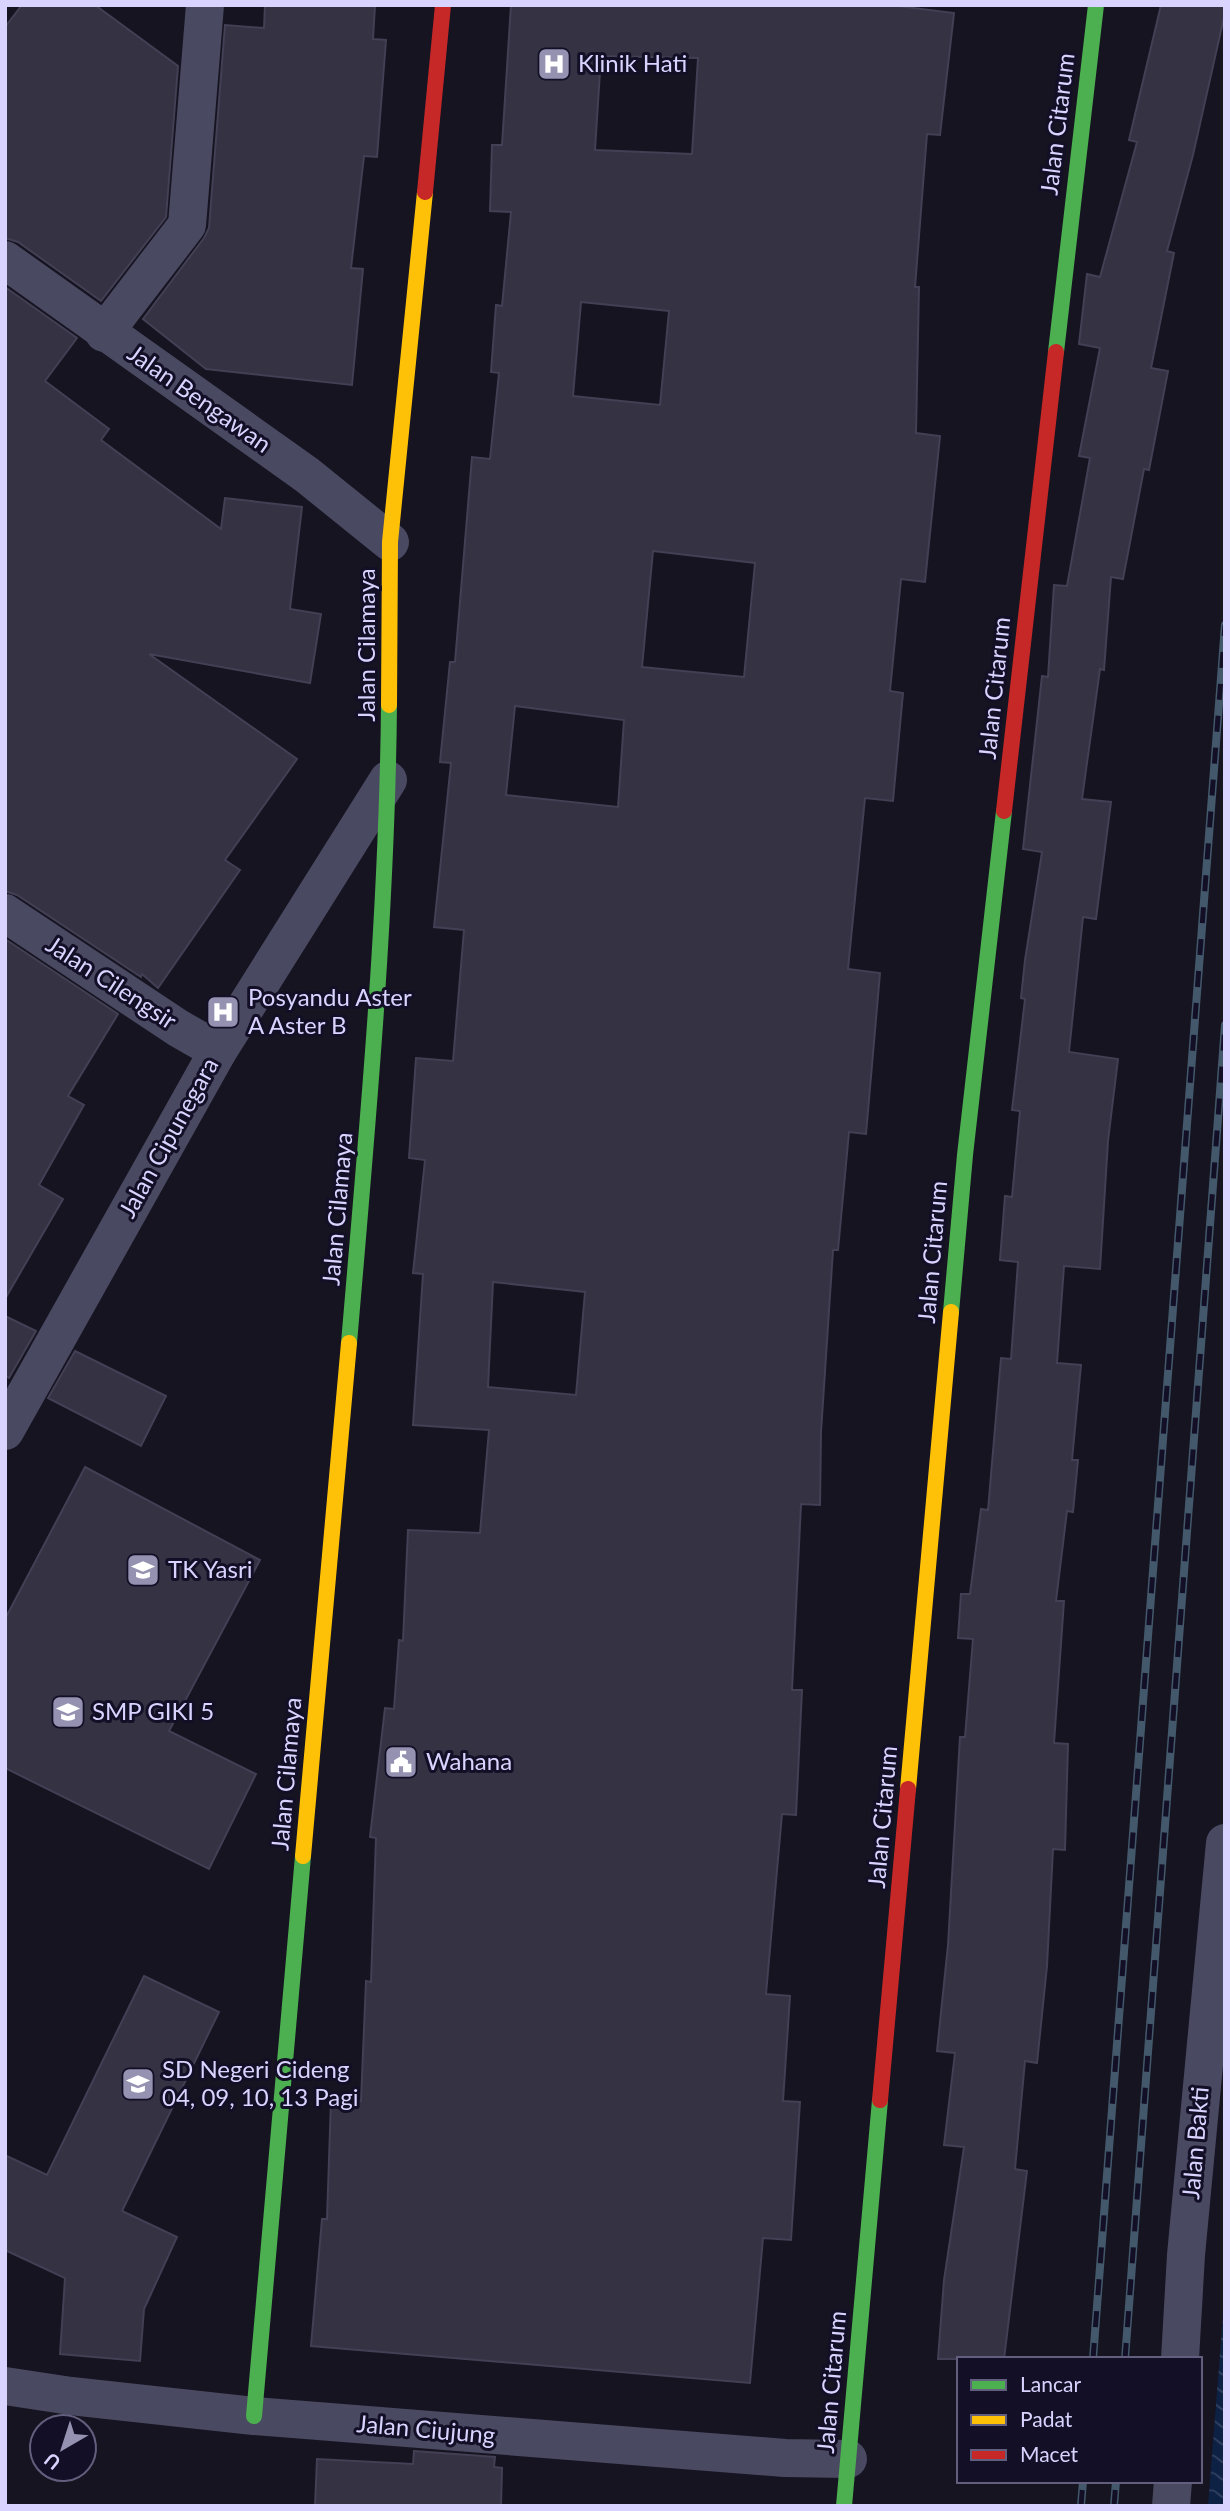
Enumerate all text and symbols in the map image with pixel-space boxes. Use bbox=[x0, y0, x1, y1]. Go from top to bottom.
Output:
hospital icon: Klinik Hati bbox=[535, 45, 573, 83]
place label: Klinik Hati bbox=[578, 48, 687, 77]
street label: Jalan Citarum bbox=[1033, 51, 1080, 197]
street label: Jalan Bengawan bbox=[123, 338, 277, 458]
street label: Jalan Cilamaya bbox=[351, 568, 380, 722]
street label: Jalan Citarum bbox=[972, 615, 1015, 760]
street label: Jalan Cilengsir bbox=[41, 929, 183, 1035]
place label: Posyandu Aster A Aster B bbox=[248, 982, 412, 1039]
hospital icon: Posyandu Aster A Aster B bbox=[204, 993, 242, 1031]
street label: Jalan Cipunegara bbox=[112, 1052, 224, 1222]
street label: Jalan Cilamaya bbox=[315, 1131, 358, 1287]
street label: Jalan Citarum bbox=[911, 1179, 952, 1324]
school or university icon: TK Yasri bbox=[124, 1551, 162, 1589]
place label: TK Yasri bbox=[168, 1554, 252, 1583]
school or university icon: SMP GIKI 5 bbox=[49, 1693, 87, 1731]
place label: SMP GIKI 5 bbox=[92, 1696, 214, 1725]
street label: Jalan Cilamaya bbox=[264, 1696, 307, 1852]
public building icon: Wahana bbox=[382, 1743, 420, 1781]
street label: Jalan Citarum bbox=[861, 1744, 902, 1889]
place label: Wahana bbox=[426, 1746, 512, 1775]
place label: SD Negeri Cideng 04, 09, 10, 13 Pagi bbox=[162, 2054, 358, 2111]
school or university icon: SD Negeri Cideng 04, 09, 10, 13 Pagi bbox=[119, 2065, 157, 2103]
street label: Jalan Bakti bbox=[1175, 2085, 1214, 2200]
street label: Jalan Citarum bbox=[810, 2309, 851, 2454]
legend bbox=[957, 2357, 1202, 2483]
text: Lancar bbox=[1020, 2371, 1081, 2396]
text: Padat bbox=[1020, 2406, 1073, 2431]
street label: Jalan Ciujung bbox=[356, 2408, 497, 2449]
north arrow bbox=[28, 2413, 98, 2483]
text: Macet bbox=[1020, 2441, 1078, 2466]
text: U bbox=[39, 2448, 65, 2475]

